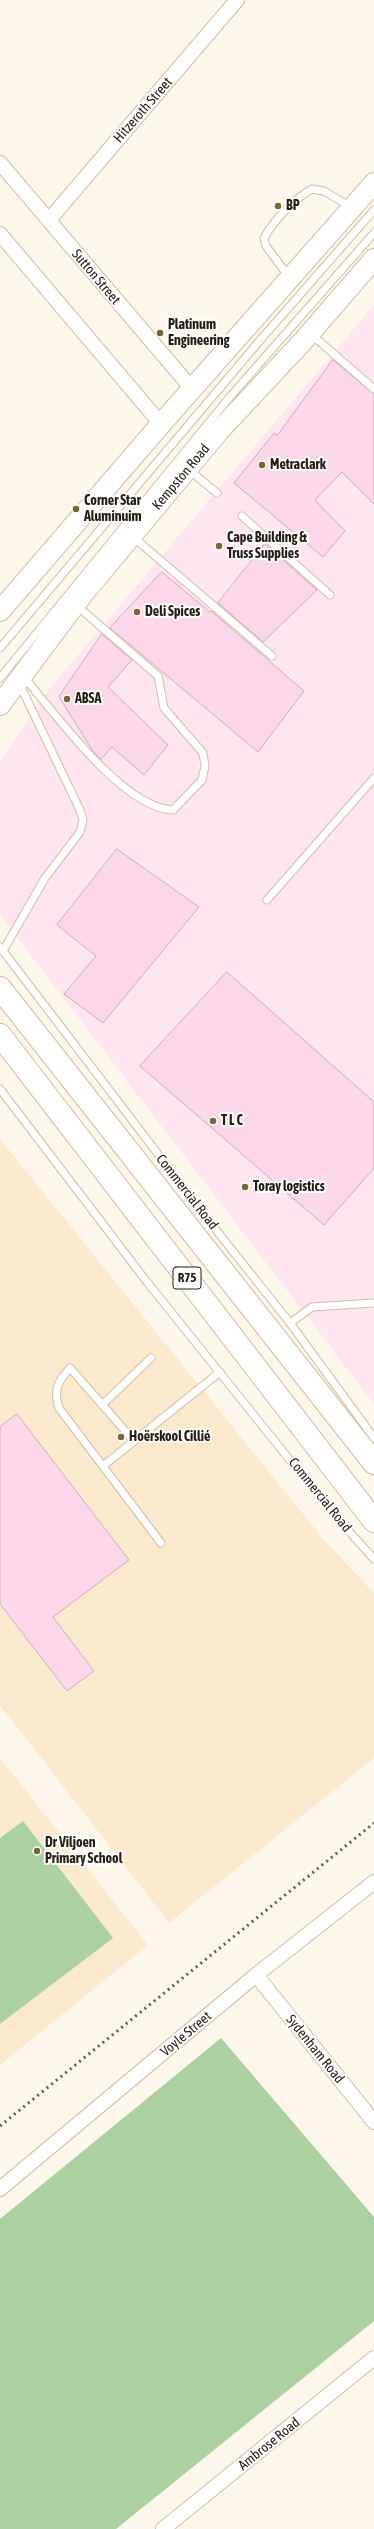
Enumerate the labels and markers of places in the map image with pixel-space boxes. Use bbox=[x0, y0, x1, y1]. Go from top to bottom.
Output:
place label: BP bbox=[286, 198, 299, 214]
marker: BP bbox=[273, 201, 283, 211]
place label: Platinum Engineering bbox=[168, 317, 230, 350]
marker: Platinum Engineering bbox=[155, 328, 165, 338]
place label: Metraclark bbox=[270, 457, 326, 473]
marker: Metraclark bbox=[257, 460, 267, 470]
place label: Corner Star Aluminuim bbox=[84, 493, 141, 526]
marker: Corner Star Aluminuim bbox=[71, 504, 81, 514]
place label: Cape Building & Truss Supplies bbox=[227, 530, 307, 562]
marker: Cape Building & Truss Supplies bbox=[214, 541, 224, 551]
place label: Deli Spices bbox=[145, 604, 200, 620]
marker: Deli Spices bbox=[132, 607, 142, 617]
place label: ABSA bbox=[75, 691, 101, 707]
marker: ABSA bbox=[62, 694, 72, 704]
place label: T L C bbox=[221, 1113, 243, 1129]
marker: T L C bbox=[208, 1116, 218, 1126]
place label: Toray logistics bbox=[253, 1179, 325, 1195]
marker: Toray logistics bbox=[240, 1182, 250, 1192]
place label: Hoërskool Cillié bbox=[129, 1429, 210, 1445]
marker: Hoërskool Cillié bbox=[116, 1432, 126, 1442]
place label: Dr Viljoen Primary School bbox=[45, 1835, 122, 1868]
marker: Dr Viljoen Primary School bbox=[32, 1846, 42, 1856]

